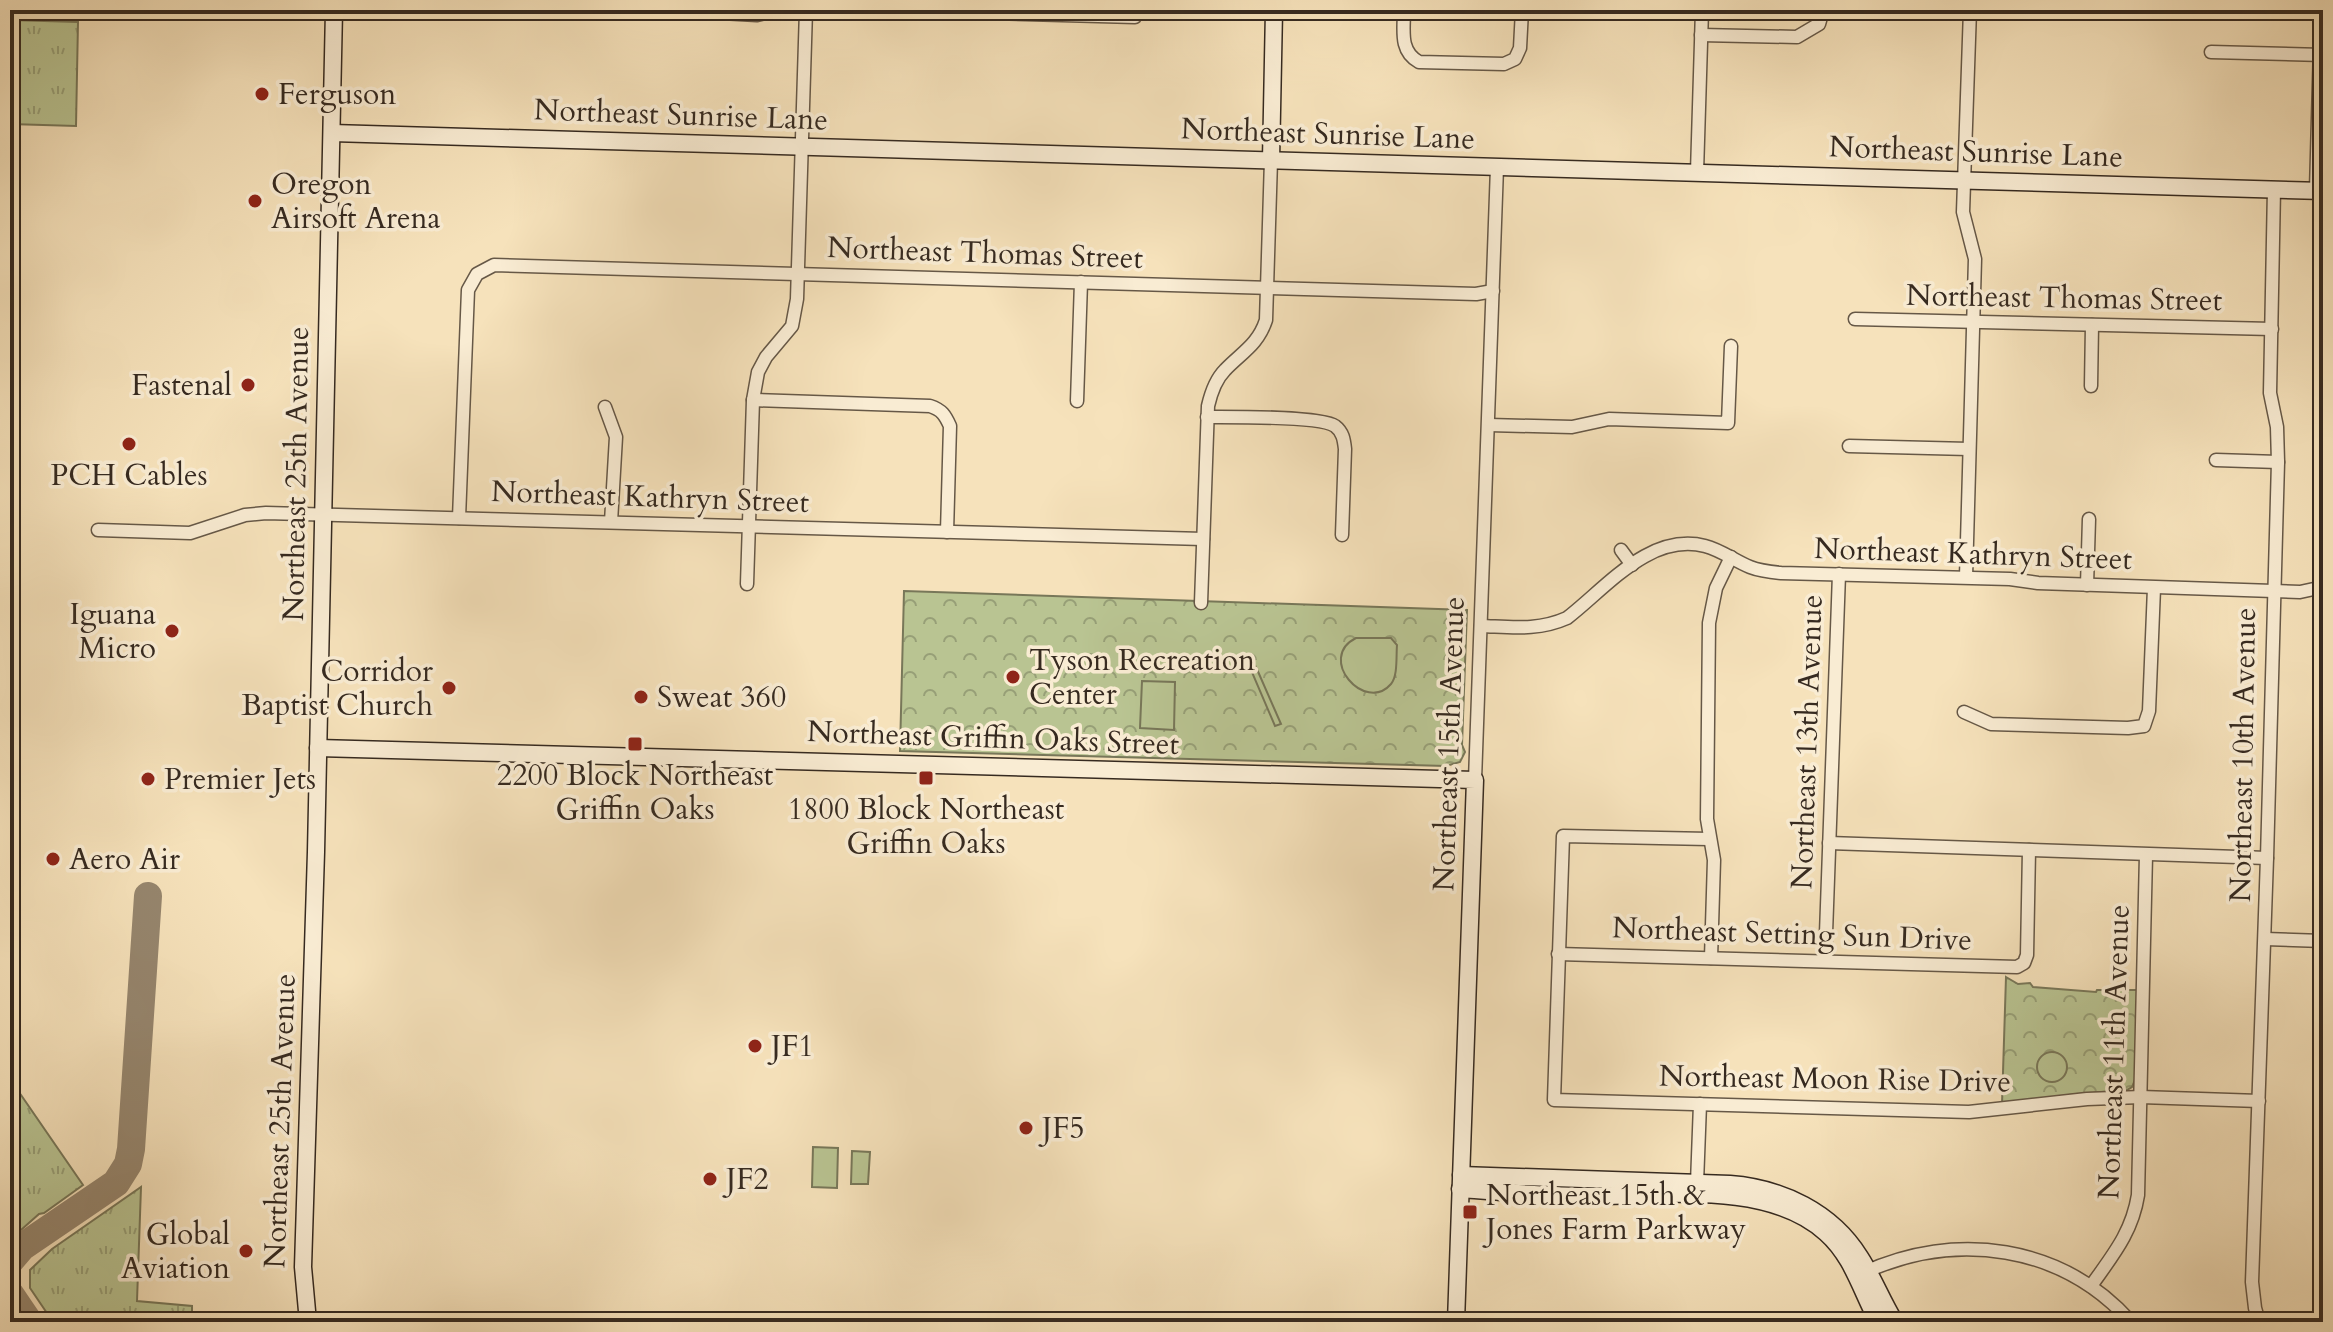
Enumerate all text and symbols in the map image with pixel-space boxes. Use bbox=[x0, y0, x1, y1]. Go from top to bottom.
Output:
place label: Ferguson bbox=[278, 74, 396, 115]
marker: Ferguson bbox=[253, 85, 271, 103]
street label: Northeast Sunrise Lane bbox=[533, 89, 829, 141]
street label: Northeast Sunrise Lane bbox=[1180, 108, 1476, 160]
street label: Northeast Sunrise Lane bbox=[1828, 126, 2124, 178]
place label: Oregon Airsoft Arena bbox=[271, 164, 441, 239]
marker: Oregon Airsoft Arena bbox=[246, 192, 264, 210]
street label: Northeast Thomas Street bbox=[826, 227, 1144, 279]
street label: Northeast Thomas Street bbox=[1906, 275, 2223, 321]
street label: Northeast 25th Avenue bbox=[273, 326, 319, 622]
place label: Fastenal bbox=[131, 365, 232, 406]
marker: Fastenal bbox=[239, 376, 257, 394]
marker: PCH Cables bbox=[120, 435, 138, 453]
place label: PCH Cables bbox=[50, 455, 208, 496]
street label: Northeast Kathryn Street bbox=[490, 471, 810, 523]
street label: Northeast Kathryn Street bbox=[1813, 528, 2133, 580]
place label: Iguana Micro bbox=[70, 594, 156, 669]
street label: Northeast 13th Avenue bbox=[1781, 594, 1833, 890]
street label: Northeast 15th Avenue bbox=[1423, 596, 1475, 892]
street label: Northeast 10th Avenue bbox=[2220, 607, 2266, 903]
marker: Iguana Micro bbox=[163, 622, 181, 640]
place label: Tyson Recreation Center bbox=[1029, 640, 1255, 715]
place label: Corridor Baptist Church bbox=[241, 651, 434, 726]
marker: Tyson Recreation Center bbox=[1004, 668, 1022, 686]
place label: Sweat 360 bbox=[657, 677, 786, 718]
marker: Corridor Baptist Church bbox=[440, 679, 458, 697]
marker: Sweat 360 bbox=[632, 688, 650, 706]
street label: Northeast Griffin Oaks Street bbox=[806, 711, 1180, 765]
marker: 2200 Block Northeast Griffin Oaks bbox=[626, 735, 644, 753]
place label: 2200 Block Northeast Griffin Oaks bbox=[497, 755, 774, 830]
place label: Premier Jets bbox=[164, 759, 316, 800]
marker: 1800 Block Northeast Griffin Oaks bbox=[917, 769, 935, 787]
marker: Premier Jets bbox=[139, 770, 157, 788]
place label: 1800 Block Northeast Griffin Oaks bbox=[788, 789, 1065, 864]
place label: Aero Air bbox=[69, 839, 180, 880]
marker: Aero Air bbox=[44, 850, 62, 868]
street label: Northeast 11th Avenue bbox=[2088, 904, 2140, 1200]
street label: Northeast Setting Sun Drive bbox=[1611, 907, 1973, 961]
street label: Northeast 25th Avenue bbox=[254, 973, 306, 1269]
place label: JF1 bbox=[767, 1026, 814, 1067]
marker: JF1 bbox=[746, 1037, 764, 1055]
street label: Northeast Moon Rise Drive bbox=[1659, 1055, 2011, 1103]
place label: JF5 bbox=[1038, 1108, 1085, 1149]
marker: JF5 bbox=[1017, 1119, 1035, 1137]
place label: JF2 bbox=[722, 1159, 769, 1200]
marker: JF2 bbox=[701, 1170, 719, 1188]
place label: Northeast 15th & Jones Farm Parkway bbox=[1482, 1175, 1746, 1250]
marker: Northeast 15th & Jones Farm Parkway bbox=[1461, 1203, 1479, 1221]
place label: Global Aviation bbox=[121, 1214, 230, 1289]
marker: Global Aviation bbox=[237, 1242, 255, 1260]

